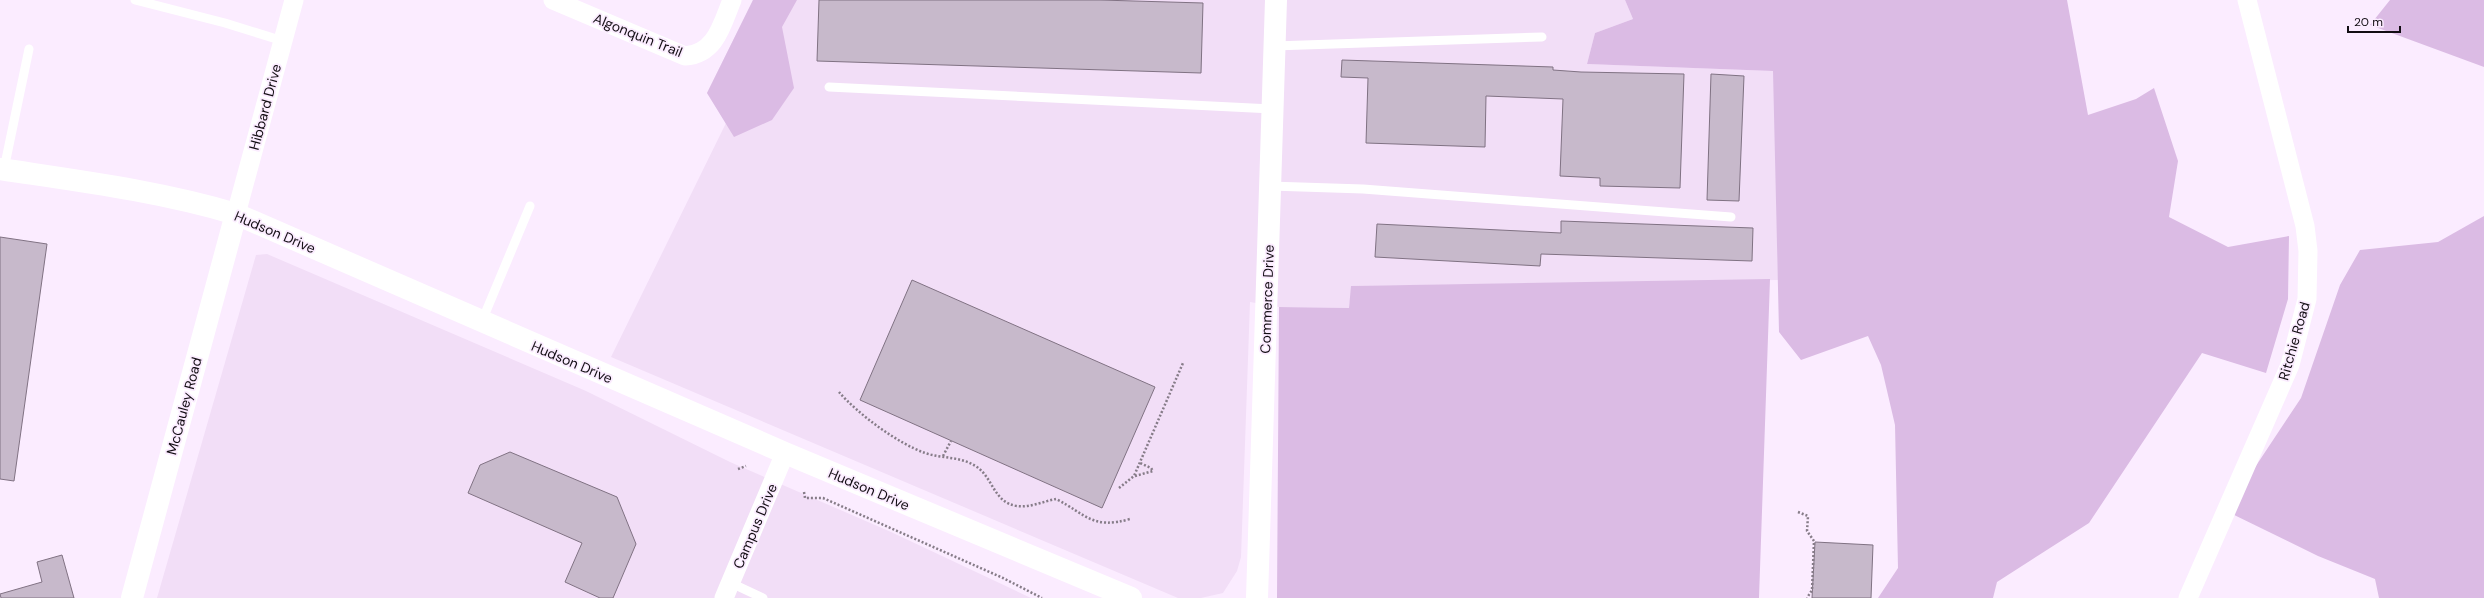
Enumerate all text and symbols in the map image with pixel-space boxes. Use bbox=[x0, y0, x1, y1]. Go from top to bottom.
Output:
scale bar bbox=[2348, 8, 2400, 34]
street label: Algonquin Trail bbox=[591, 9, 685, 61]
text: 20 m bbox=[2354, 14, 2383, 30]
street label: Hibbard Drive bbox=[245, 62, 285, 152]
street label: Hudson Drive bbox=[232, 207, 318, 257]
street label: Commerce Drive bbox=[1256, 244, 1278, 354]
street label: Ritchie Road bbox=[2274, 300, 2314, 382]
street label: Hudson Drive bbox=[529, 337, 615, 387]
street label: McCauley Road bbox=[162, 355, 206, 457]
street label: Hudson Drive bbox=[826, 464, 912, 514]
street label: Campus Drive bbox=[729, 481, 781, 571]

